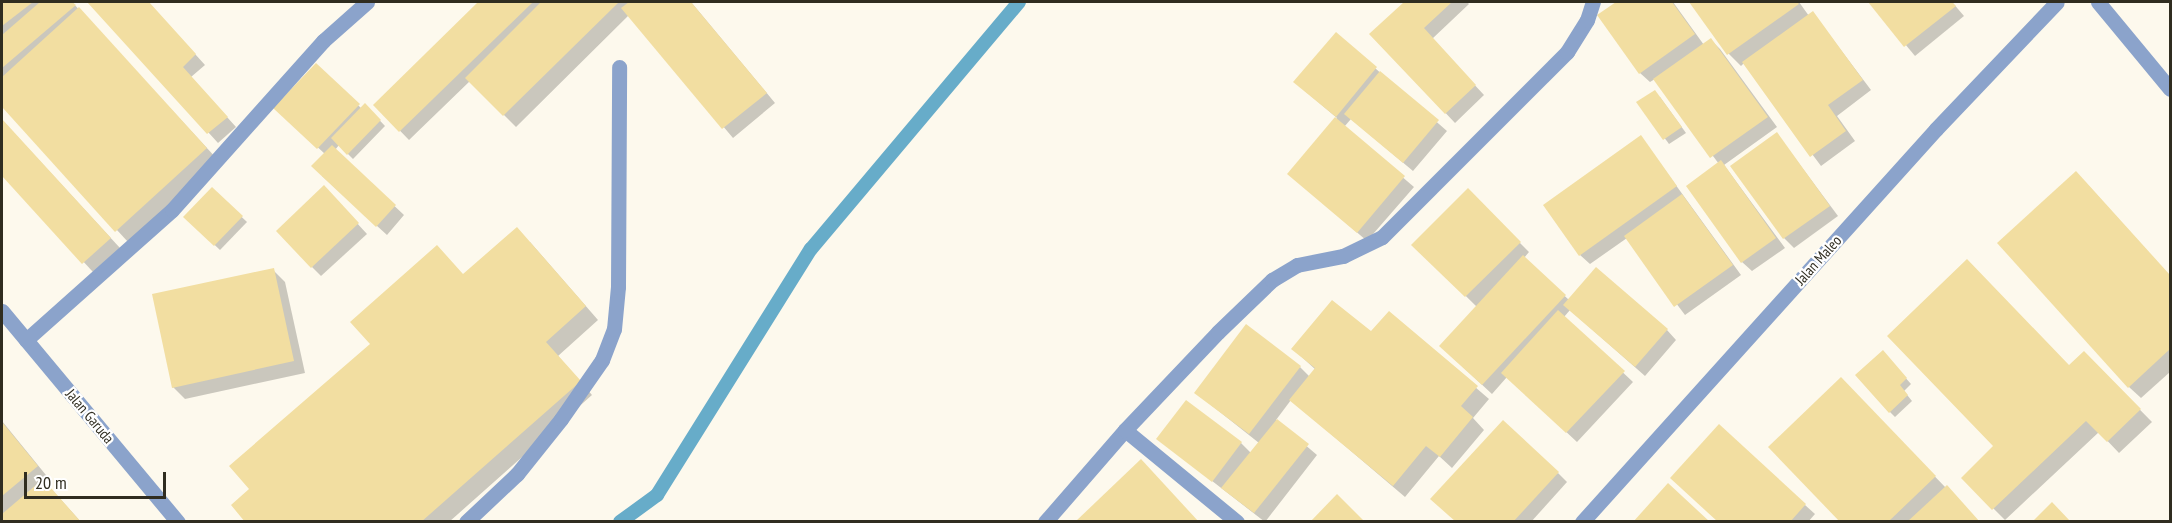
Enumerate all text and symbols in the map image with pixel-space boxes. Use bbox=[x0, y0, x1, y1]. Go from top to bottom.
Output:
street label: Jalan Maleo bbox=[1791, 232, 1845, 288]
street label: Jalan Garuda bbox=[62, 385, 118, 447]
scale bar bbox=[27, 460, 170, 498]
text: 20 m bbox=[35, 471, 67, 494]

